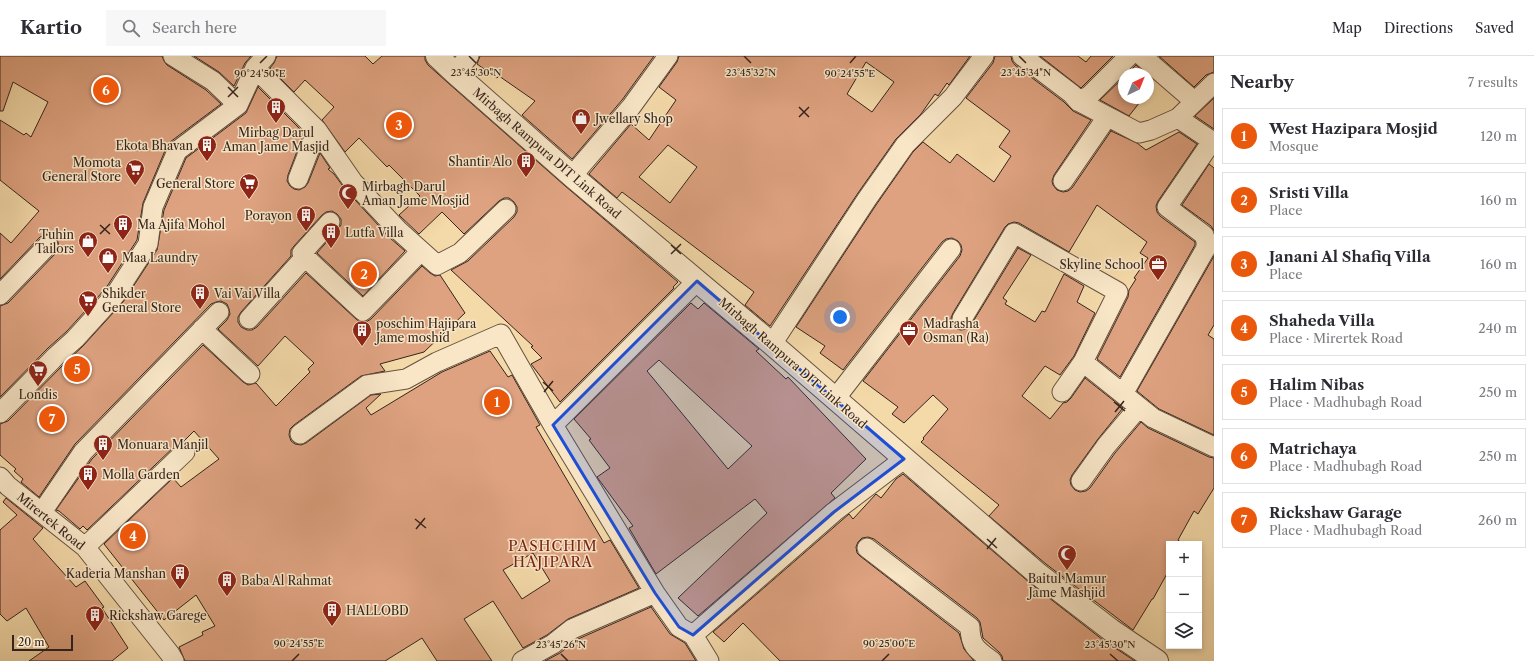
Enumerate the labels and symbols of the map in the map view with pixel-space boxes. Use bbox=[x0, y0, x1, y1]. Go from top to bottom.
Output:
text: 23°45'30"N bbox=[450, 66, 502, 79]
text: 23°45'32"N bbox=[726, 66, 776, 79]
text: 23°45'34"N bbox=[1001, 66, 1051, 79]
text: 90°24'50"E bbox=[234, 67, 286, 80]
text: 90°24'55"E bbox=[825, 67, 875, 80]
north arrow bbox=[1118, 68, 1154, 104]
pin: 6 bbox=[93, 75, 119, 105]
street label: Mirbagh Rampura DIT Link Road bbox=[470, 85, 625, 222]
building icon: Mirbag Darul Aman Jame Masjid bbox=[265, 96, 287, 124]
shop icon: Jwellary Shop bbox=[570, 107, 592, 135]
pin: 3 bbox=[386, 110, 412, 140]
place label: Jwellary Shop bbox=[593, 111, 673, 126]
place label: Mirbag Darul Aman Jame Masjid bbox=[222, 125, 330, 154]
building icon: Ekota Bhavan bbox=[196, 134, 218, 162]
place label: Ekota Bhavan bbox=[115, 138, 193, 153]
building icon: Shantir Alo bbox=[515, 150, 537, 178]
place label: Shantir Alo bbox=[448, 154, 512, 169]
place label: Momota General Store bbox=[42, 155, 122, 184]
supermarket icon: Momota General Store bbox=[124, 158, 146, 186]
supermarket icon: General Store bbox=[238, 172, 260, 200]
place label: General Store bbox=[156, 176, 235, 191]
place label: Mirbagh Darul Aman Jame Mosjid bbox=[361, 179, 470, 208]
mosque icon: Mirbagh Darul Aman Jame Mosjid bbox=[337, 182, 359, 210]
building icon: Porayon bbox=[295, 204, 317, 232]
place label: Porayon bbox=[245, 208, 292, 223]
building icon: Ma Ajifa Mohol bbox=[112, 213, 134, 241]
place label: Ma Ajifa Mohol bbox=[137, 217, 226, 232]
building icon: Lutfa Villa bbox=[320, 221, 342, 249]
place label: Lutfa Villa bbox=[345, 225, 404, 240]
place label: Tuhin Tailors bbox=[35, 227, 74, 256]
shop icon: Tuhin Tailors bbox=[77, 230, 99, 258]
shop icon: Maa Laundry bbox=[97, 246, 119, 274]
place label: Maa Laundry bbox=[122, 250, 198, 265]
office icon: Skyline School bbox=[1147, 253, 1169, 281]
place label: Skyline School bbox=[1060, 257, 1144, 272]
pin: 2 bbox=[351, 259, 377, 289]
building icon: Vai Vai Villa bbox=[189, 282, 211, 310]
place label: Shikder General Store bbox=[102, 286, 181, 315]
place label: Vai Vai Villa bbox=[213, 286, 281, 301]
supermarket icon: Shikder General Store bbox=[77, 289, 99, 317]
street label: Mirbagh Rampura DIT Link Road bbox=[716, 295, 871, 432]
your location bbox=[830, 307, 850, 327]
place label: poschim Hajipara Jame moshid bbox=[374, 316, 477, 345]
place label: Madrasha Osman (Ra) bbox=[923, 316, 989, 345]
building icon: poschim Hajipara Jame moshid bbox=[351, 319, 373, 347]
office icon: Madrasha Osman (Ra) bbox=[898, 319, 920, 347]
pin: 5 bbox=[64, 354, 90, 384]
supermarket icon: Londis bbox=[27, 359, 49, 387]
place label: Londis bbox=[19, 387, 57, 402]
pin: 1 bbox=[484, 387, 510, 417]
pin: 7 bbox=[39, 404, 65, 434]
building icon: Monuara Manjil bbox=[92, 433, 114, 461]
place label: Monuara Manjil bbox=[117, 437, 209, 452]
building icon: Molla Garden bbox=[77, 463, 99, 491]
place label: Molla Garden bbox=[102, 467, 181, 482]
street label: Mirertek Road bbox=[14, 489, 88, 553]
pin: 4 bbox=[120, 521, 146, 551]
district label: PASHCHIM HAJIPARA bbox=[508, 537, 598, 571]
mosque icon: Baitul Mamur Jame Mashjid bbox=[1056, 543, 1078, 571]
building icon: Kaderia Manshan bbox=[169, 562, 191, 590]
place label: Kaderia Manshan bbox=[66, 566, 166, 581]
building icon: Baba Al Rahmat bbox=[216, 569, 238, 597]
place label: Baitul Mamur Jame Mashjid bbox=[1027, 571, 1106, 600]
place label: Baba Al Rahmat bbox=[241, 573, 333, 588]
building icon: HALLOBD bbox=[321, 599, 343, 627]
place label: HALLOBD bbox=[346, 603, 409, 618]
building icon: Rickshaw Garege bbox=[84, 604, 106, 632]
place label: Rickshaw Garege bbox=[109, 608, 207, 623]
scale bar bbox=[12, 633, 73, 652]
text: 90°24'55"E bbox=[274, 637, 324, 650]
text: 90°25'00"E bbox=[863, 637, 915, 650]
text: 23°45'26"N bbox=[536, 638, 586, 651]
text: 23°45'30"N bbox=[1084, 638, 1136, 651]

